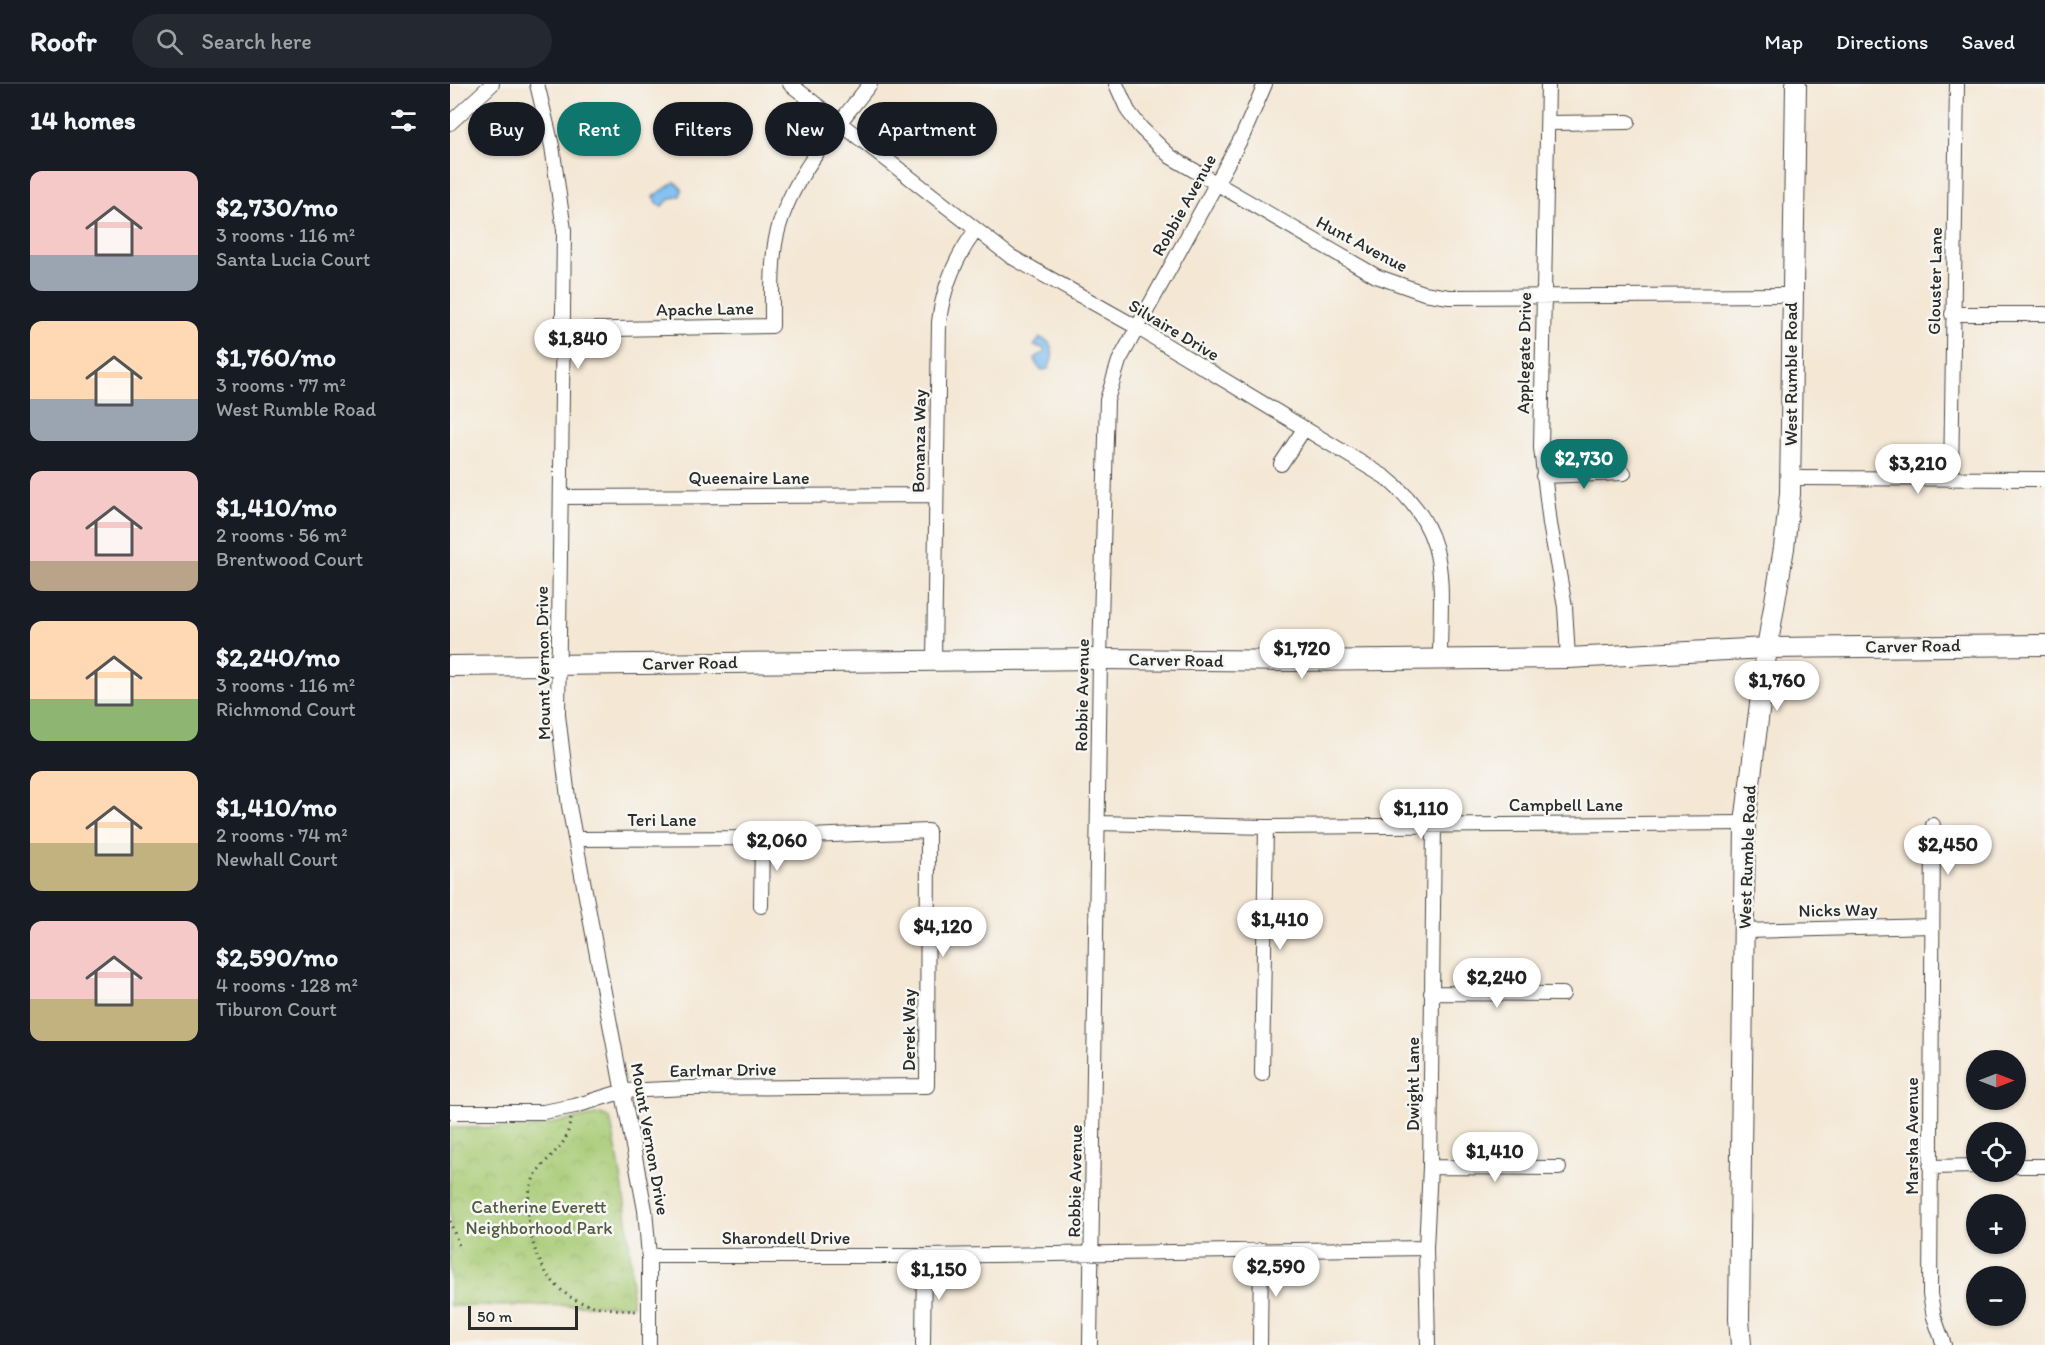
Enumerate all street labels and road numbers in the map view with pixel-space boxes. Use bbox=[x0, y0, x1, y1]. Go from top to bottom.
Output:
street label: Robbie Avenue bbox=[1147, 150, 1221, 260]
street label: Hunt Avenue bbox=[1312, 211, 1412, 277]
street label: Glouster Lane bbox=[1923, 227, 1947, 335]
street label: Applegate Drive bbox=[1512, 292, 1536, 414]
street label: Silvaire Drive bbox=[1125, 294, 1223, 366]
street label: Apache Lane bbox=[656, 297, 754, 321]
street label: West Rumble Road bbox=[1780, 302, 1802, 446]
street label: Bonanza Way bbox=[907, 388, 931, 493]
street label: Queenaire Lane bbox=[688, 467, 810, 489]
street label: Mount Vernon Drive bbox=[531, 586, 555, 740]
street label: Carver Road bbox=[1865, 634, 1961, 658]
street label: Robbie Avenue bbox=[1070, 638, 1094, 752]
street label: Carver Road bbox=[1128, 648, 1224, 672]
street label: Carver Road bbox=[642, 651, 738, 675]
street label: West Rumble Road bbox=[1733, 784, 1761, 929]
street label: Campbell Lane bbox=[1509, 794, 1623, 816]
street label: Teri Lane bbox=[627, 809, 697, 831]
street label: Nicks Way bbox=[1798, 898, 1878, 922]
street label: Derek Way bbox=[898, 988, 920, 1071]
street label: Dwight Lane bbox=[1402, 1037, 1424, 1131]
street label: Earlmar Drive bbox=[669, 1058, 777, 1082]
street label: Mount Vernon Drive bbox=[626, 1061, 674, 1217]
street label: Marsha Avenue bbox=[1901, 1077, 1923, 1195]
street label: Robbie Avenue bbox=[1063, 1124, 1087, 1238]
street label: Sharondell Drive bbox=[722, 1227, 850, 1249]

